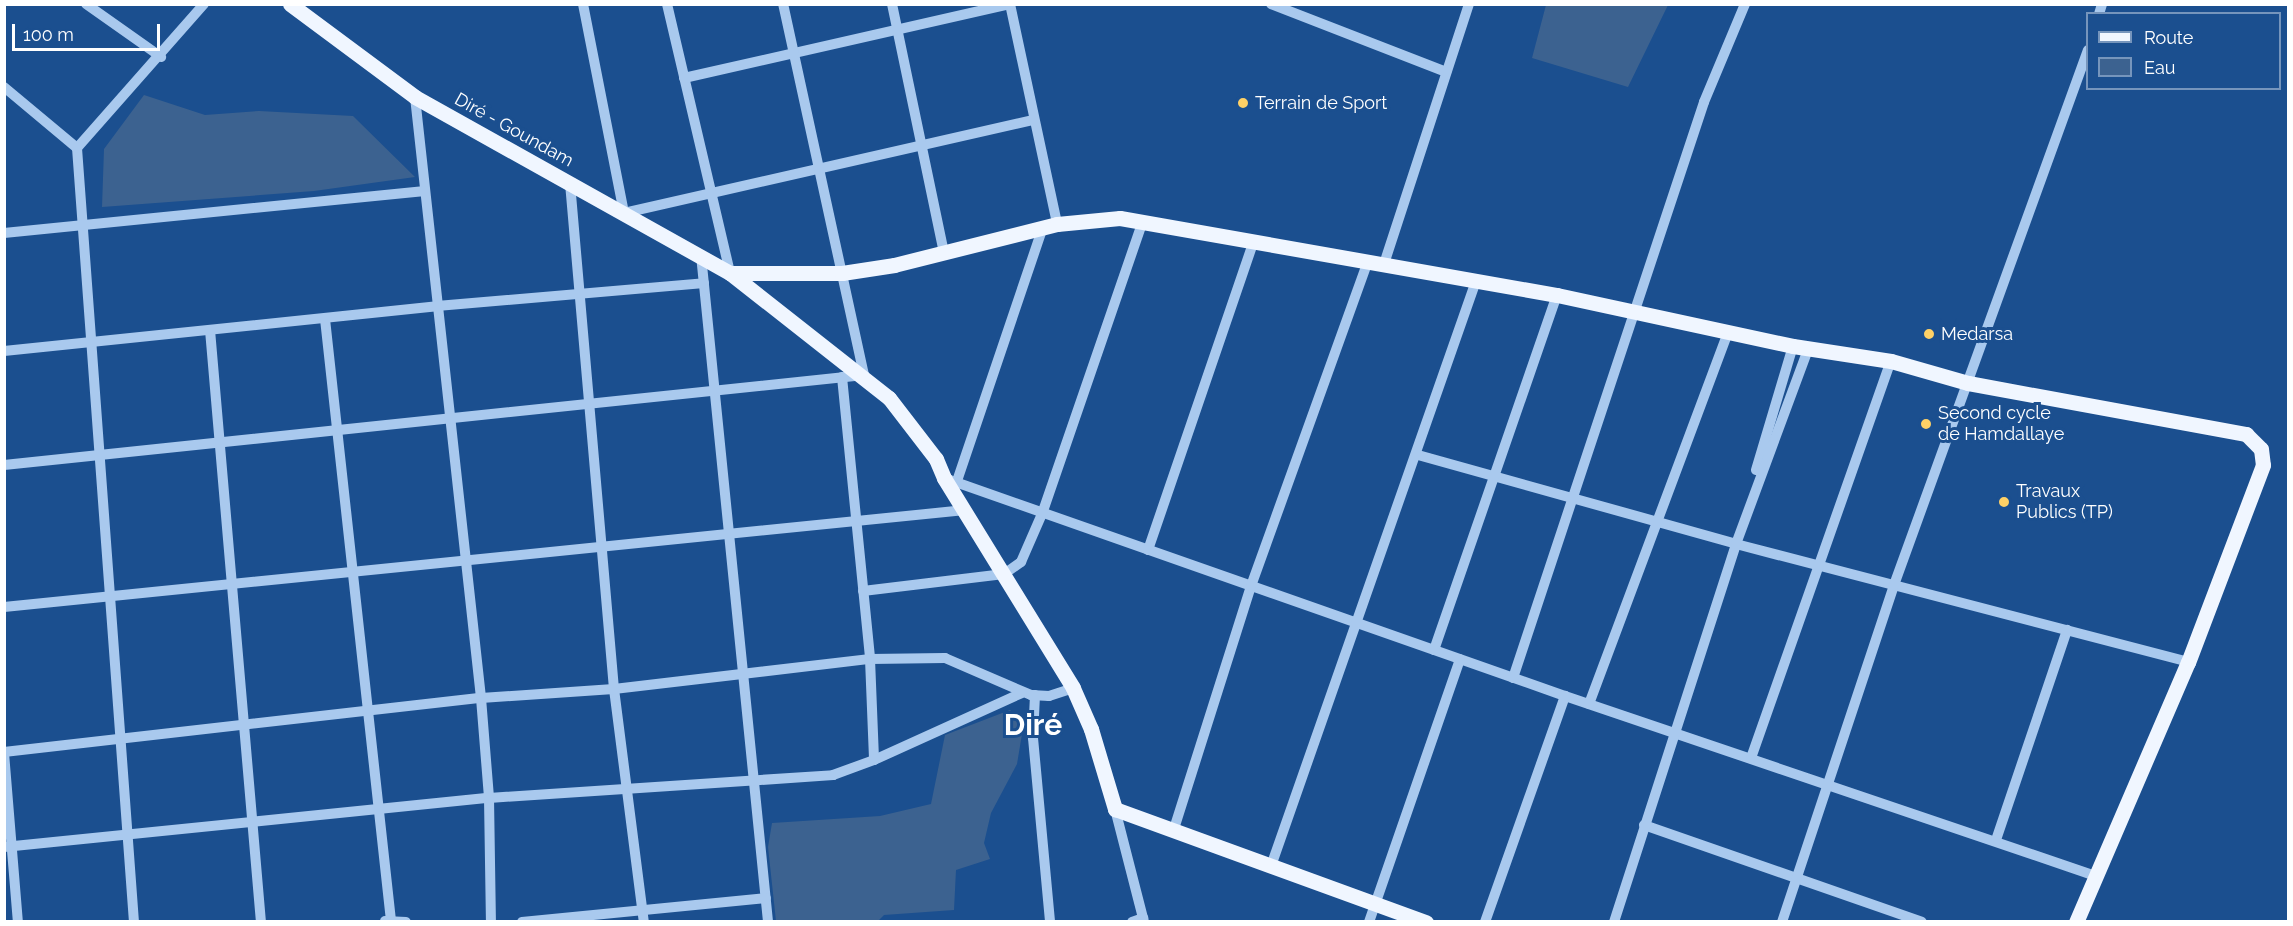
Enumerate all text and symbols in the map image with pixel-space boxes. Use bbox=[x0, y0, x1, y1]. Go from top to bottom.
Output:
scale bar bbox=[15, 12, 164, 50]
legend bbox=[2086, 12, 2281, 90]
text: 100 m bbox=[23, 24, 74, 45]
text: Route bbox=[2144, 27, 2193, 48]
text: Eau bbox=[2144, 57, 2175, 78]
street label: Diré - Goundam bbox=[451, 88, 577, 172]
place label: Terrain de Sport bbox=[1255, 92, 1387, 114]
marker: Terrain de Sport bbox=[1236, 96, 1250, 110]
place label: Medarsa bbox=[1941, 323, 2013, 345]
marker: Medarsa bbox=[1922, 327, 1936, 341]
place label: Second cycle de Hamdallaye bbox=[1938, 403, 2064, 446]
marker: Second cycle de Hamdallaye bbox=[1919, 417, 1933, 431]
place label: Travaux Publics (TP) bbox=[2016, 481, 2113, 524]
marker: Travaux Publics (TP) bbox=[1997, 495, 2011, 509]
district label: Diré bbox=[1004, 707, 1062, 743]

